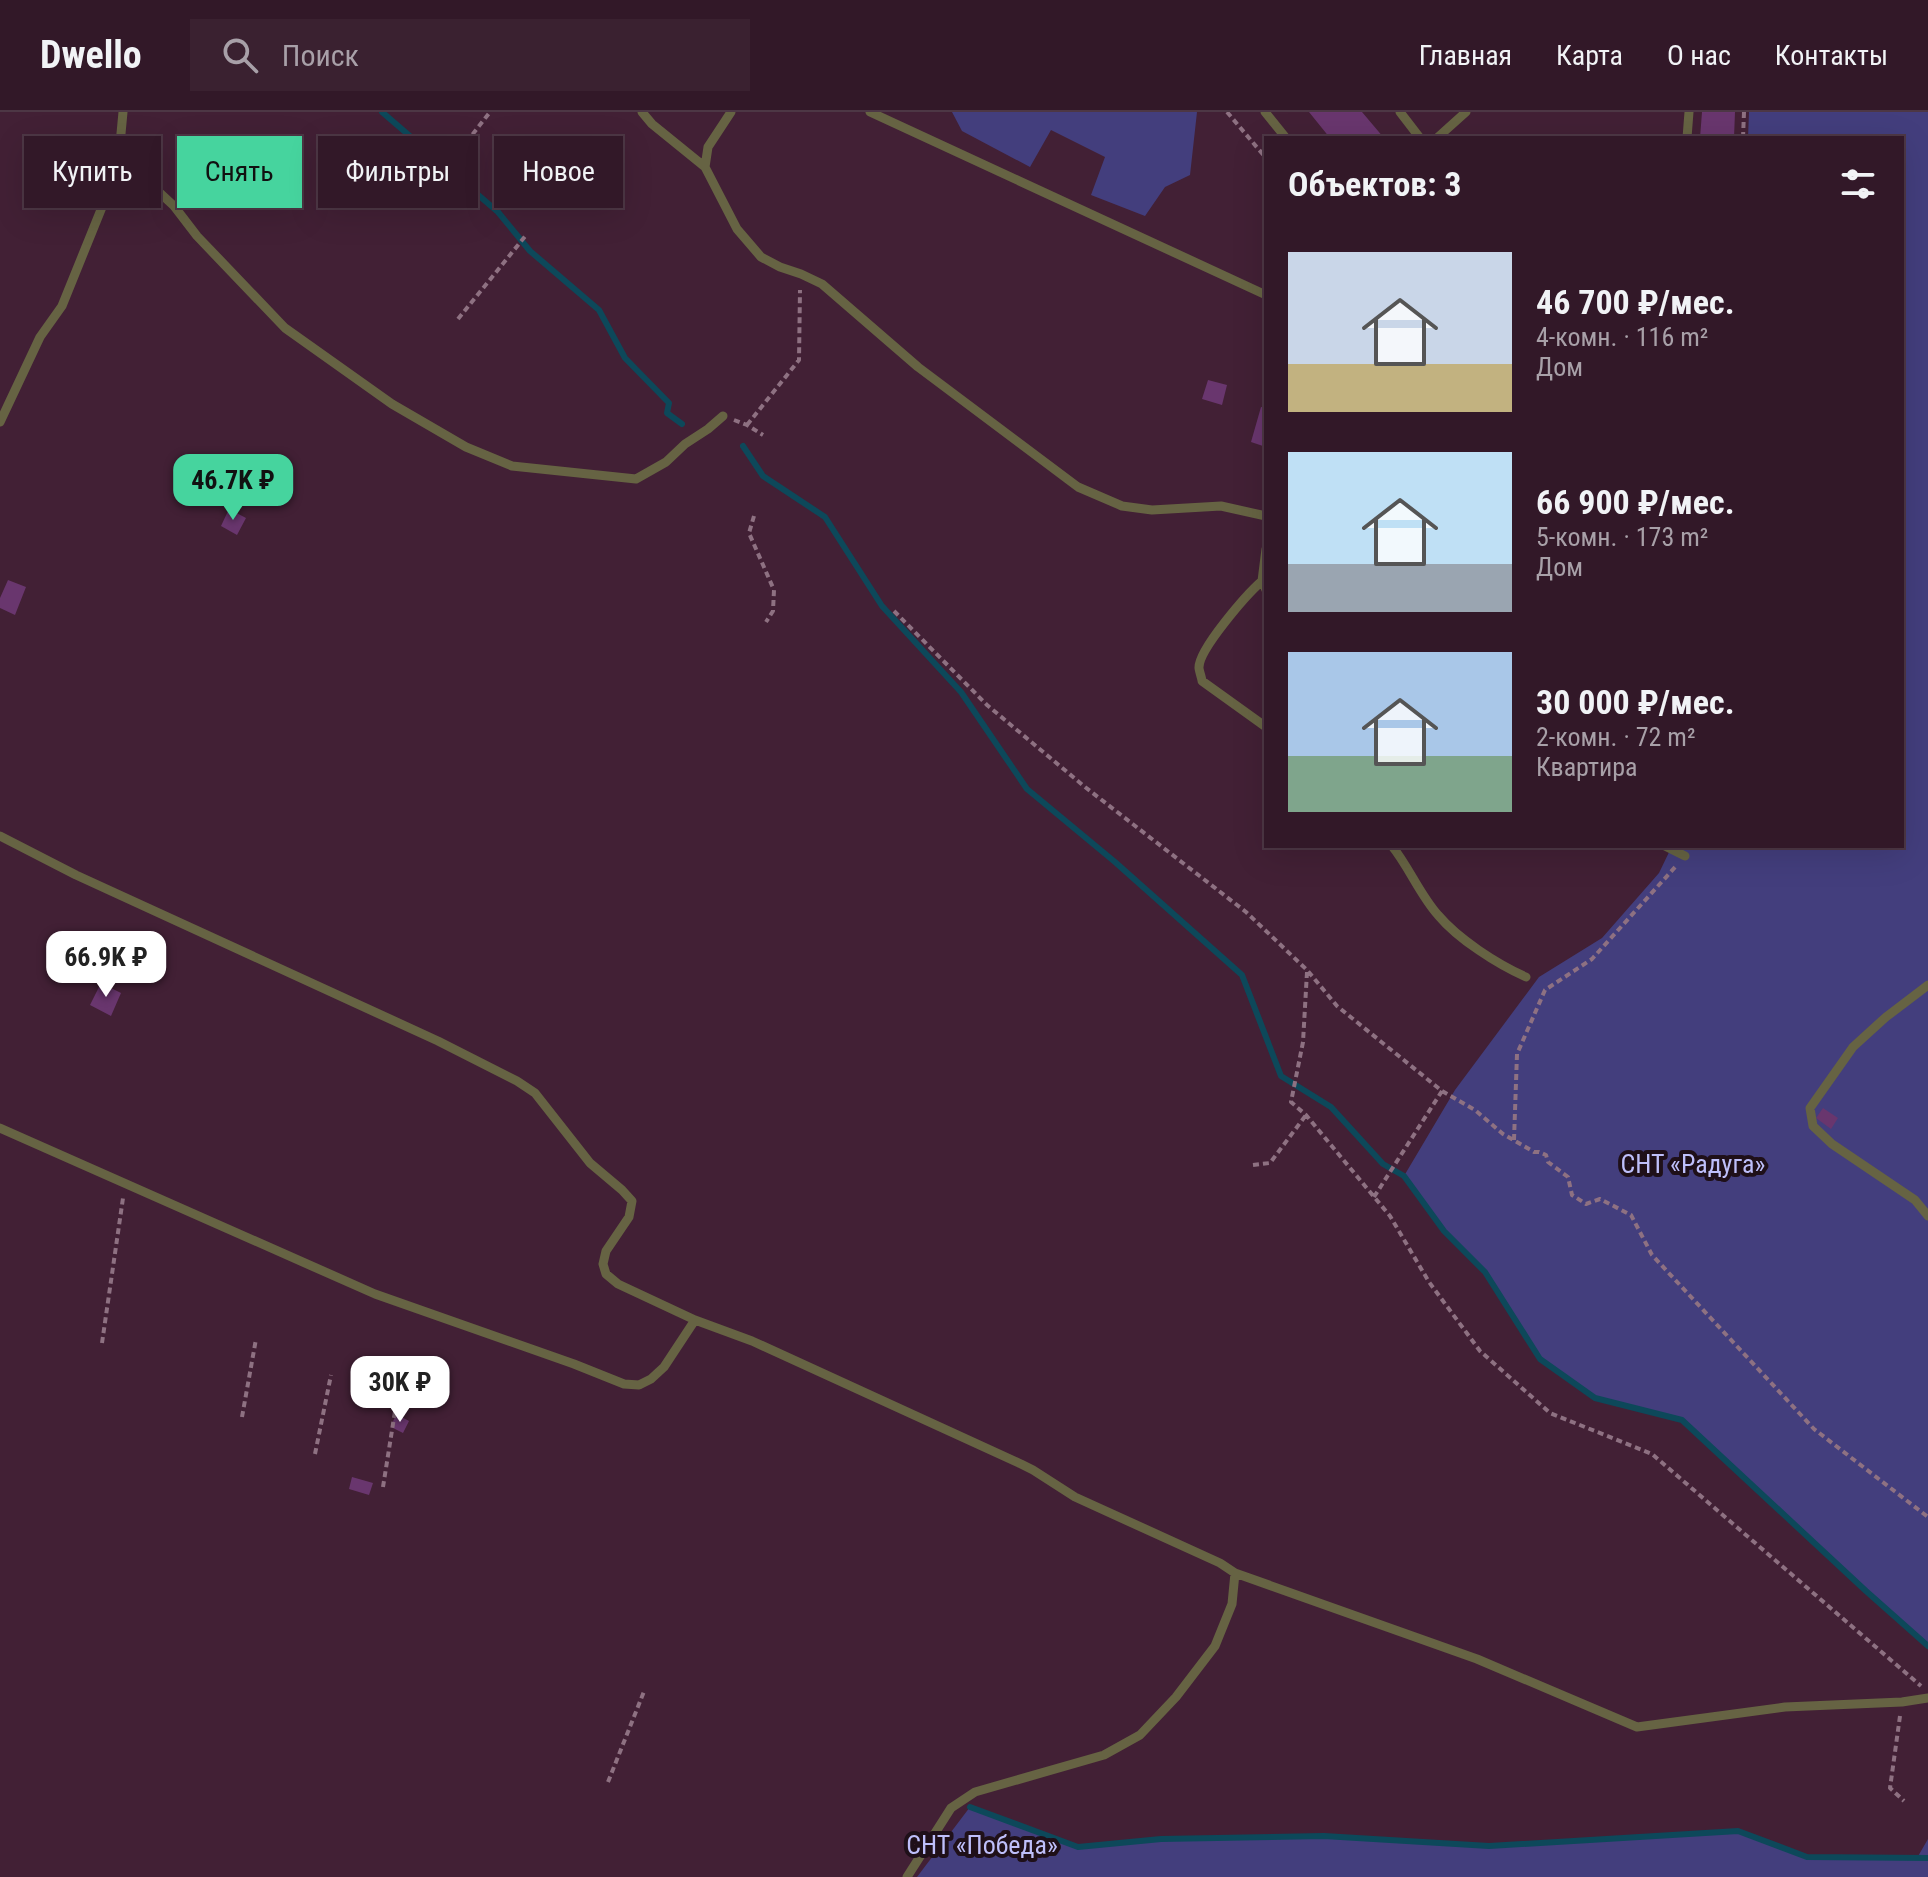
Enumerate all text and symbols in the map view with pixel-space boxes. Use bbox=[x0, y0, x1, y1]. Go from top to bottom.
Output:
search box bbox=[190, 19, 750, 91]
text: Dwello bbox=[40, 33, 142, 77]
icon: search bbox=[218, 33, 262, 77]
text: Поиск bbox=[282, 38, 359, 73]
text: Главная bbox=[1419, 39, 1512, 72]
text: Карта bbox=[1556, 39, 1623, 72]
text: О нас bbox=[1667, 39, 1731, 72]
text: Контакты bbox=[1775, 39, 1888, 72]
chip: Купить bbox=[24, 136, 161, 208]
chip: Снять bbox=[177, 136, 302, 208]
chip: Фильтры bbox=[318, 136, 478, 208]
chip: Новое bbox=[494, 136, 623, 208]
icon: filters bbox=[1836, 162, 1880, 206]
text: Объектов: 3 bbox=[1288, 164, 1462, 204]
text: 46 700 ₽/мес. bbox=[1536, 282, 1735, 322]
icon: home bbox=[1352, 284, 1448, 380]
text: 4-комн. · 116 m² bbox=[1536, 322, 1708, 352]
text: Дом bbox=[1536, 352, 1583, 382]
pin: 46.7K ₽ bbox=[159, 454, 307, 522]
text: 46.7K ₽ bbox=[191, 465, 275, 495]
text: 66 900 ₽/мес. bbox=[1536, 482, 1735, 522]
icon: home bbox=[1352, 484, 1448, 580]
text: 5-комн. · 173 m² bbox=[1536, 522, 1708, 552]
text: Дом bbox=[1536, 552, 1583, 582]
text: 30 000 ₽/мес. bbox=[1536, 682, 1735, 722]
icon: home bbox=[1352, 684, 1448, 780]
text: 2-комн. · 72 m² bbox=[1536, 722, 1696, 752]
text: Квартира bbox=[1536, 752, 1638, 782]
pin: 66.9K ₽ bbox=[32, 931, 180, 999]
text: 66.9K ₽ bbox=[64, 942, 148, 972]
park label: СНТ «Радуга» bbox=[1621, 1149, 1765, 1179]
pin: 30K ₽ bbox=[344, 1356, 456, 1424]
text: 30K ₽ bbox=[369, 1367, 431, 1397]
park label: СНТ «Победа» bbox=[906, 1830, 1058, 1860]

